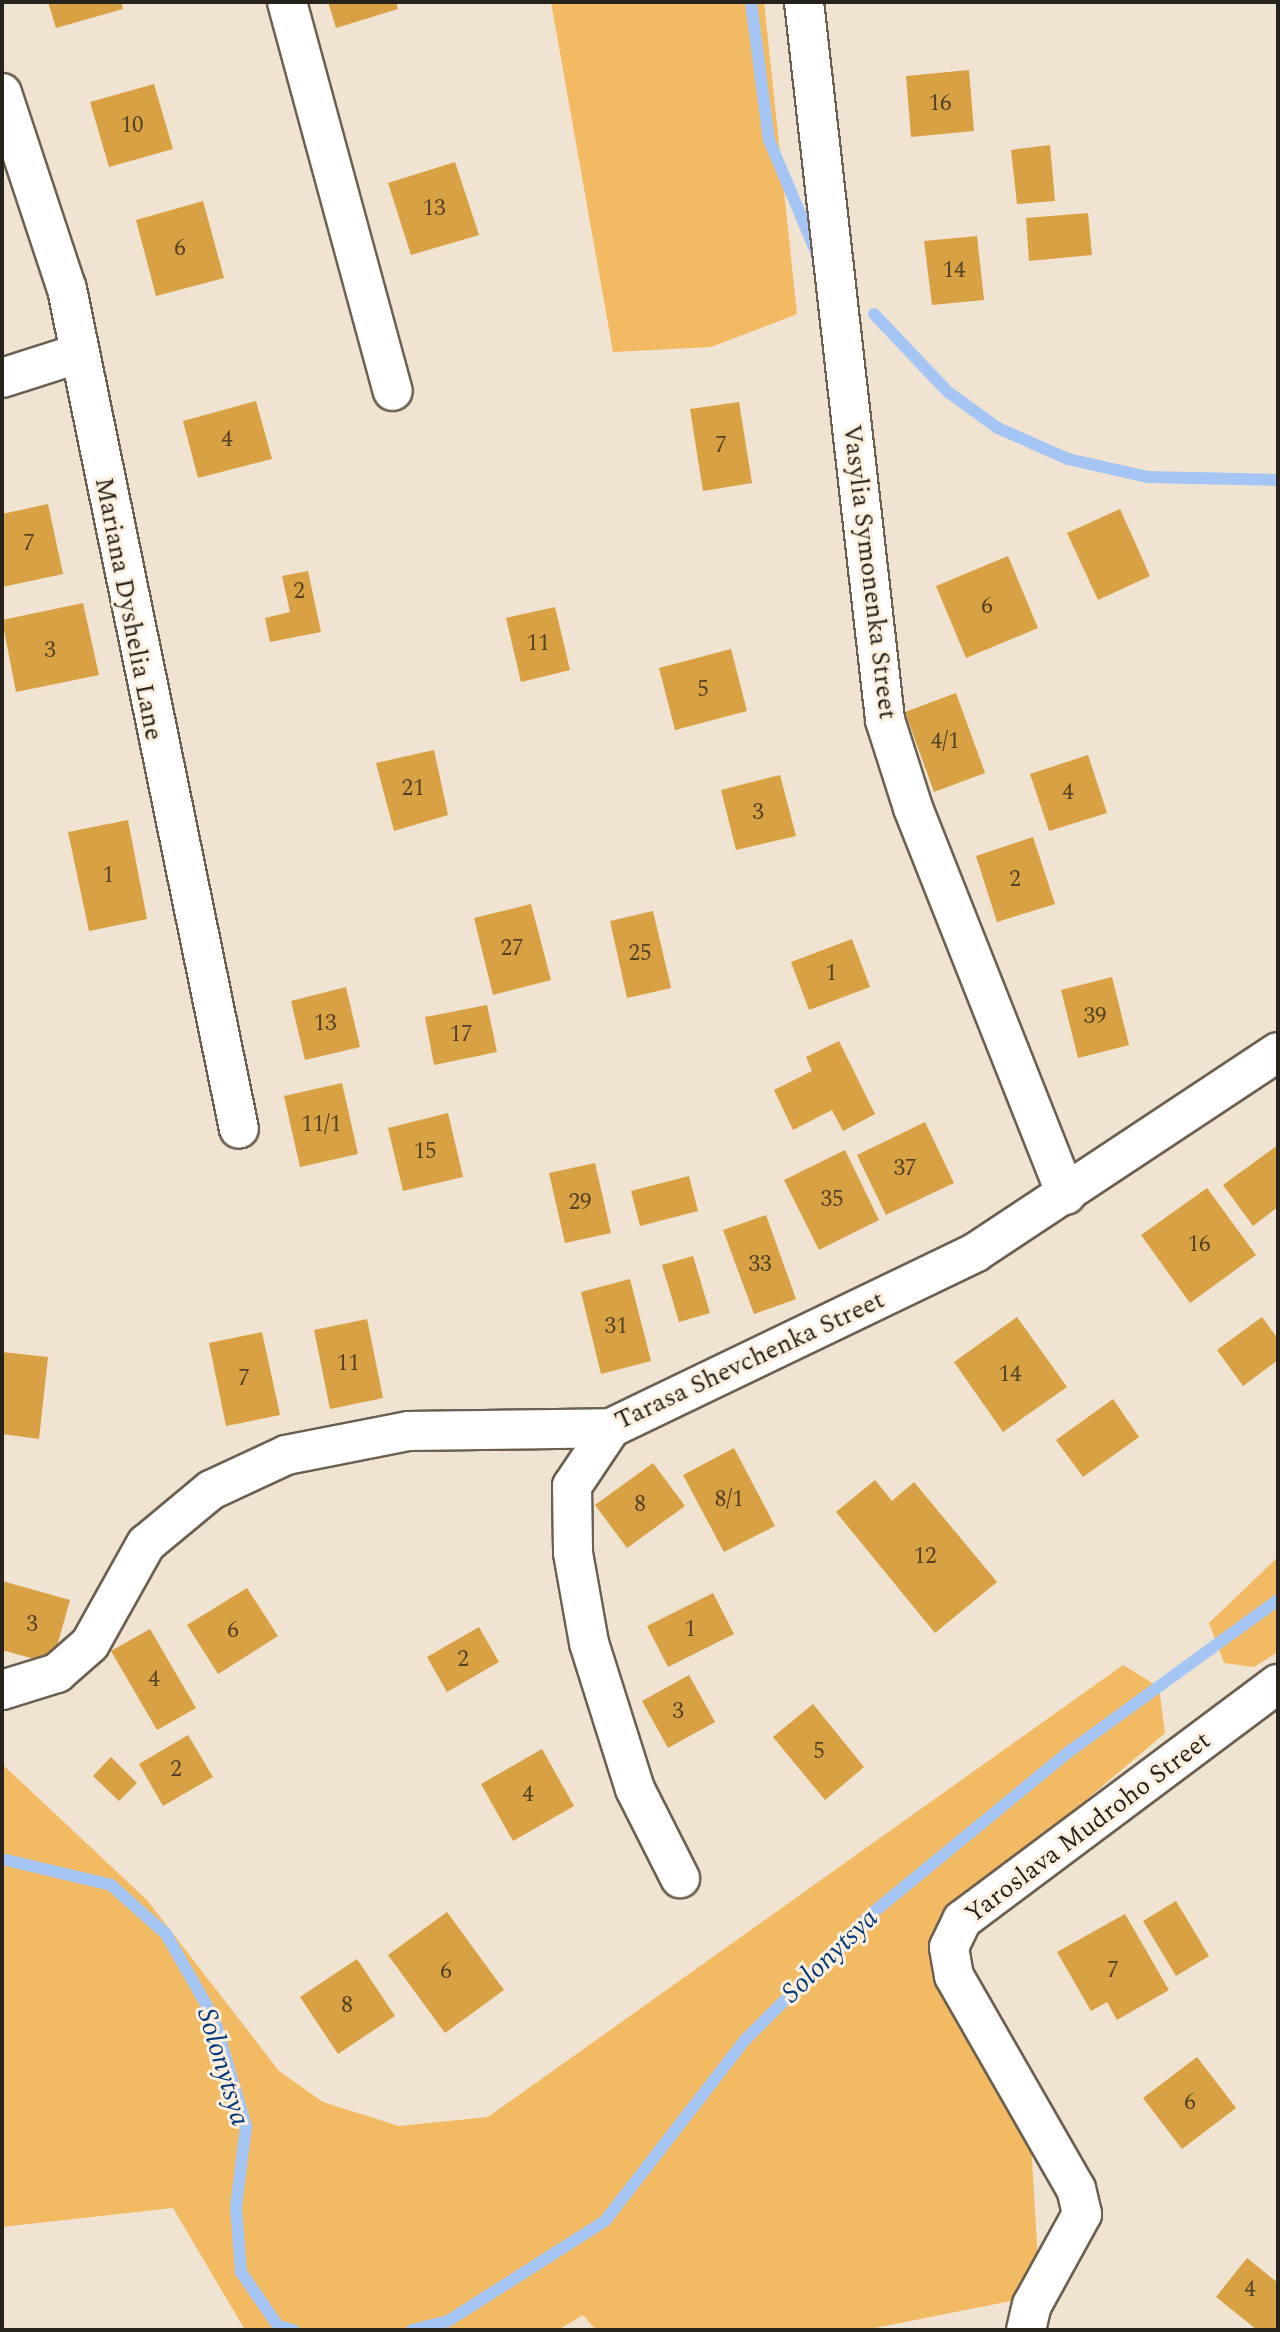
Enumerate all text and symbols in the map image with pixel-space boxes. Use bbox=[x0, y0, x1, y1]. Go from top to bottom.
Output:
house number: 16 bbox=[929, 90, 951, 118]
house number: 10 bbox=[121, 112, 143, 140]
house number: 13 bbox=[423, 195, 445, 223]
house number: 6 bbox=[174, 235, 186, 263]
house number: 14 bbox=[943, 257, 965, 285]
street label: Vasylia Symonenka Street bbox=[835, 423, 903, 721]
house number: 4 bbox=[221, 426, 233, 454]
house number: 7 bbox=[715, 432, 727, 460]
street label: Mariana Dyshelia Lane bbox=[87, 475, 169, 743]
house number: 7 bbox=[23, 530, 35, 558]
house number: 2 bbox=[293, 578, 305, 606]
house number: 6 bbox=[981, 593, 993, 621]
house number: 11 bbox=[527, 630, 549, 658]
house number: 3 bbox=[44, 637, 56, 665]
house number: 5 bbox=[697, 676, 709, 704]
house number: 4/1 bbox=[931, 728, 959, 756]
house number: 21 bbox=[402, 775, 424, 803]
house number: 4 bbox=[1062, 779, 1074, 807]
house number: 3 bbox=[752, 799, 764, 827]
house number: 1 bbox=[102, 862, 114, 890]
house number: 2 bbox=[1009, 866, 1021, 894]
house number: 27 bbox=[501, 935, 523, 963]
house number: 25 bbox=[629, 940, 651, 968]
house number: 1 bbox=[825, 960, 837, 988]
house number: 39 bbox=[1084, 1003, 1106, 1031]
house number: 13 bbox=[314, 1010, 336, 1038]
house number: 17 bbox=[450, 1021, 472, 1049]
house number: 11/1 bbox=[301, 1111, 341, 1139]
house number: 15 bbox=[414, 1138, 436, 1166]
house number: 37 bbox=[894, 1155, 916, 1183]
house number: 35 bbox=[821, 1186, 843, 1214]
house number: 29 bbox=[569, 1189, 591, 1217]
house number: 16 bbox=[1188, 1231, 1210, 1259]
house number: 33 bbox=[749, 1251, 771, 1279]
street label: Tarasa Shevchenka Street bbox=[610, 1285, 890, 1437]
house number: 31 bbox=[605, 1313, 627, 1341]
house number: 11 bbox=[337, 1350, 359, 1378]
house number: 14 bbox=[999, 1361, 1021, 1389]
house number: 7 bbox=[238, 1365, 250, 1393]
house number: 8/1 bbox=[715, 1486, 743, 1514]
house number: 8 bbox=[634, 1491, 646, 1519]
house number: 12 bbox=[914, 1543, 936, 1571]
house number: 3 bbox=[26, 1611, 38, 1639]
house number: 1 bbox=[684, 1616, 696, 1644]
house number: 6 bbox=[227, 1617, 239, 1645]
house number: 2 bbox=[457, 1646, 469, 1674]
house number: 4 bbox=[148, 1666, 160, 1694]
house number: 3 bbox=[672, 1698, 684, 1726]
street label: Yaroslava Mudroho Street bbox=[959, 1725, 1217, 1931]
house number: 5 bbox=[813, 1738, 825, 1766]
house number: 2 bbox=[170, 1756, 182, 1784]
house number: 4 bbox=[522, 1781, 534, 1809]
water label: Solonytsya bbox=[775, 1902, 885, 2010]
house number: 7 bbox=[1107, 1957, 1119, 1985]
house number: 6 bbox=[440, 1958, 452, 1986]
house number: 8 bbox=[341, 1992, 353, 2020]
water label: Solonytsya bbox=[189, 2004, 257, 2130]
house number: 6 bbox=[1184, 2089, 1196, 2117]
house number: 4 bbox=[1244, 2276, 1256, 2304]

